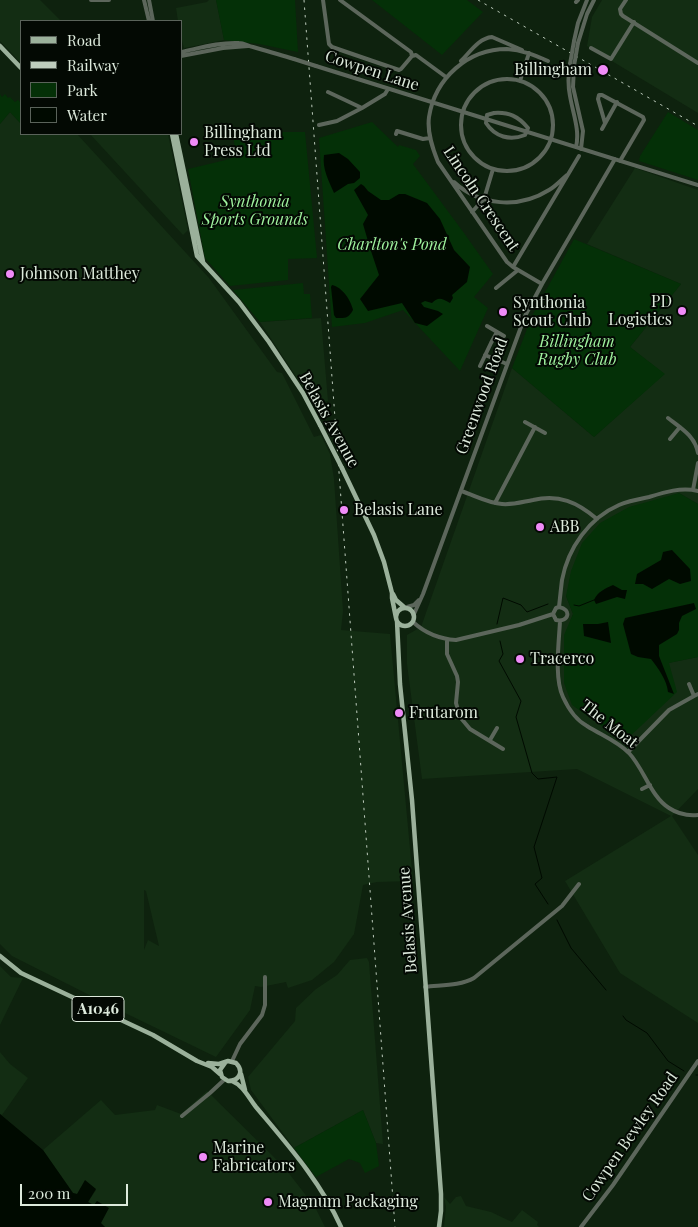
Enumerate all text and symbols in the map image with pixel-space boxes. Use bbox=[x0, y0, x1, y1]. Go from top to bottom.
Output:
legend bbox=[20, 20, 182, 135]
text: Road bbox=[67, 30, 101, 50]
street label: Cowpen Lane bbox=[322, 47, 422, 95]
text: Railway bbox=[67, 55, 119, 75]
place label: Billingham bbox=[514, 60, 592, 80]
marker: Billingham bbox=[596, 63, 610, 77]
text: Park bbox=[67, 80, 98, 100]
text: Water bbox=[67, 105, 107, 125]
place label: Billingham Press Ltd bbox=[204, 123, 282, 161]
marker: Billingham Press Ltd bbox=[188, 136, 200, 148]
street label: Lincoln Crescent bbox=[439, 143, 523, 255]
park label: Synthonia Sports Grounds bbox=[202, 192, 308, 230]
park label: Charlton's Pond bbox=[337, 235, 447, 255]
place label: Johnson Matthey bbox=[20, 264, 140, 284]
marker: Johnson Matthey bbox=[4, 268, 16, 280]
place label: PD Logistics bbox=[608, 292, 672, 330]
place label: Synthonia Scout Club bbox=[513, 293, 591, 331]
marker: PD Logistics bbox=[676, 305, 688, 317]
marker: Synthonia Scout Club bbox=[497, 306, 509, 318]
park label: Billingham Rugby Club bbox=[538, 332, 616, 370]
street label: Greenwood Road bbox=[452, 335, 512, 457]
street label: Belasis Avenue bbox=[295, 369, 363, 471]
place label: Belasis Lane bbox=[354, 500, 443, 520]
marker: Belasis Lane bbox=[338, 504, 350, 516]
place label: ABB bbox=[550, 517, 580, 537]
marker: ABB bbox=[534, 521, 546, 533]
place label: Tracerco bbox=[530, 649, 594, 669]
marker: Tracerco bbox=[514, 653, 526, 665]
street label: The Moat bbox=[577, 696, 641, 752]
place label: Frutarom bbox=[409, 703, 478, 723]
marker: Frutarom bbox=[393, 707, 405, 719]
street label: Belasis Avenue bbox=[395, 866, 421, 974]
road number: A1046 bbox=[72, 996, 124, 1022]
street label: Cowpen Bewley Road bbox=[578, 1069, 682, 1205]
place label: Marine Fabricators bbox=[213, 1138, 295, 1176]
marker: Marine Fabricators bbox=[197, 1151, 209, 1163]
scale bar bbox=[22, 1174, 130, 1206]
text: 200 m bbox=[28, 1183, 70, 1203]
place label: Magnum Packaging bbox=[278, 1192, 418, 1212]
marker: Magnum Packaging bbox=[262, 1196, 274, 1208]

